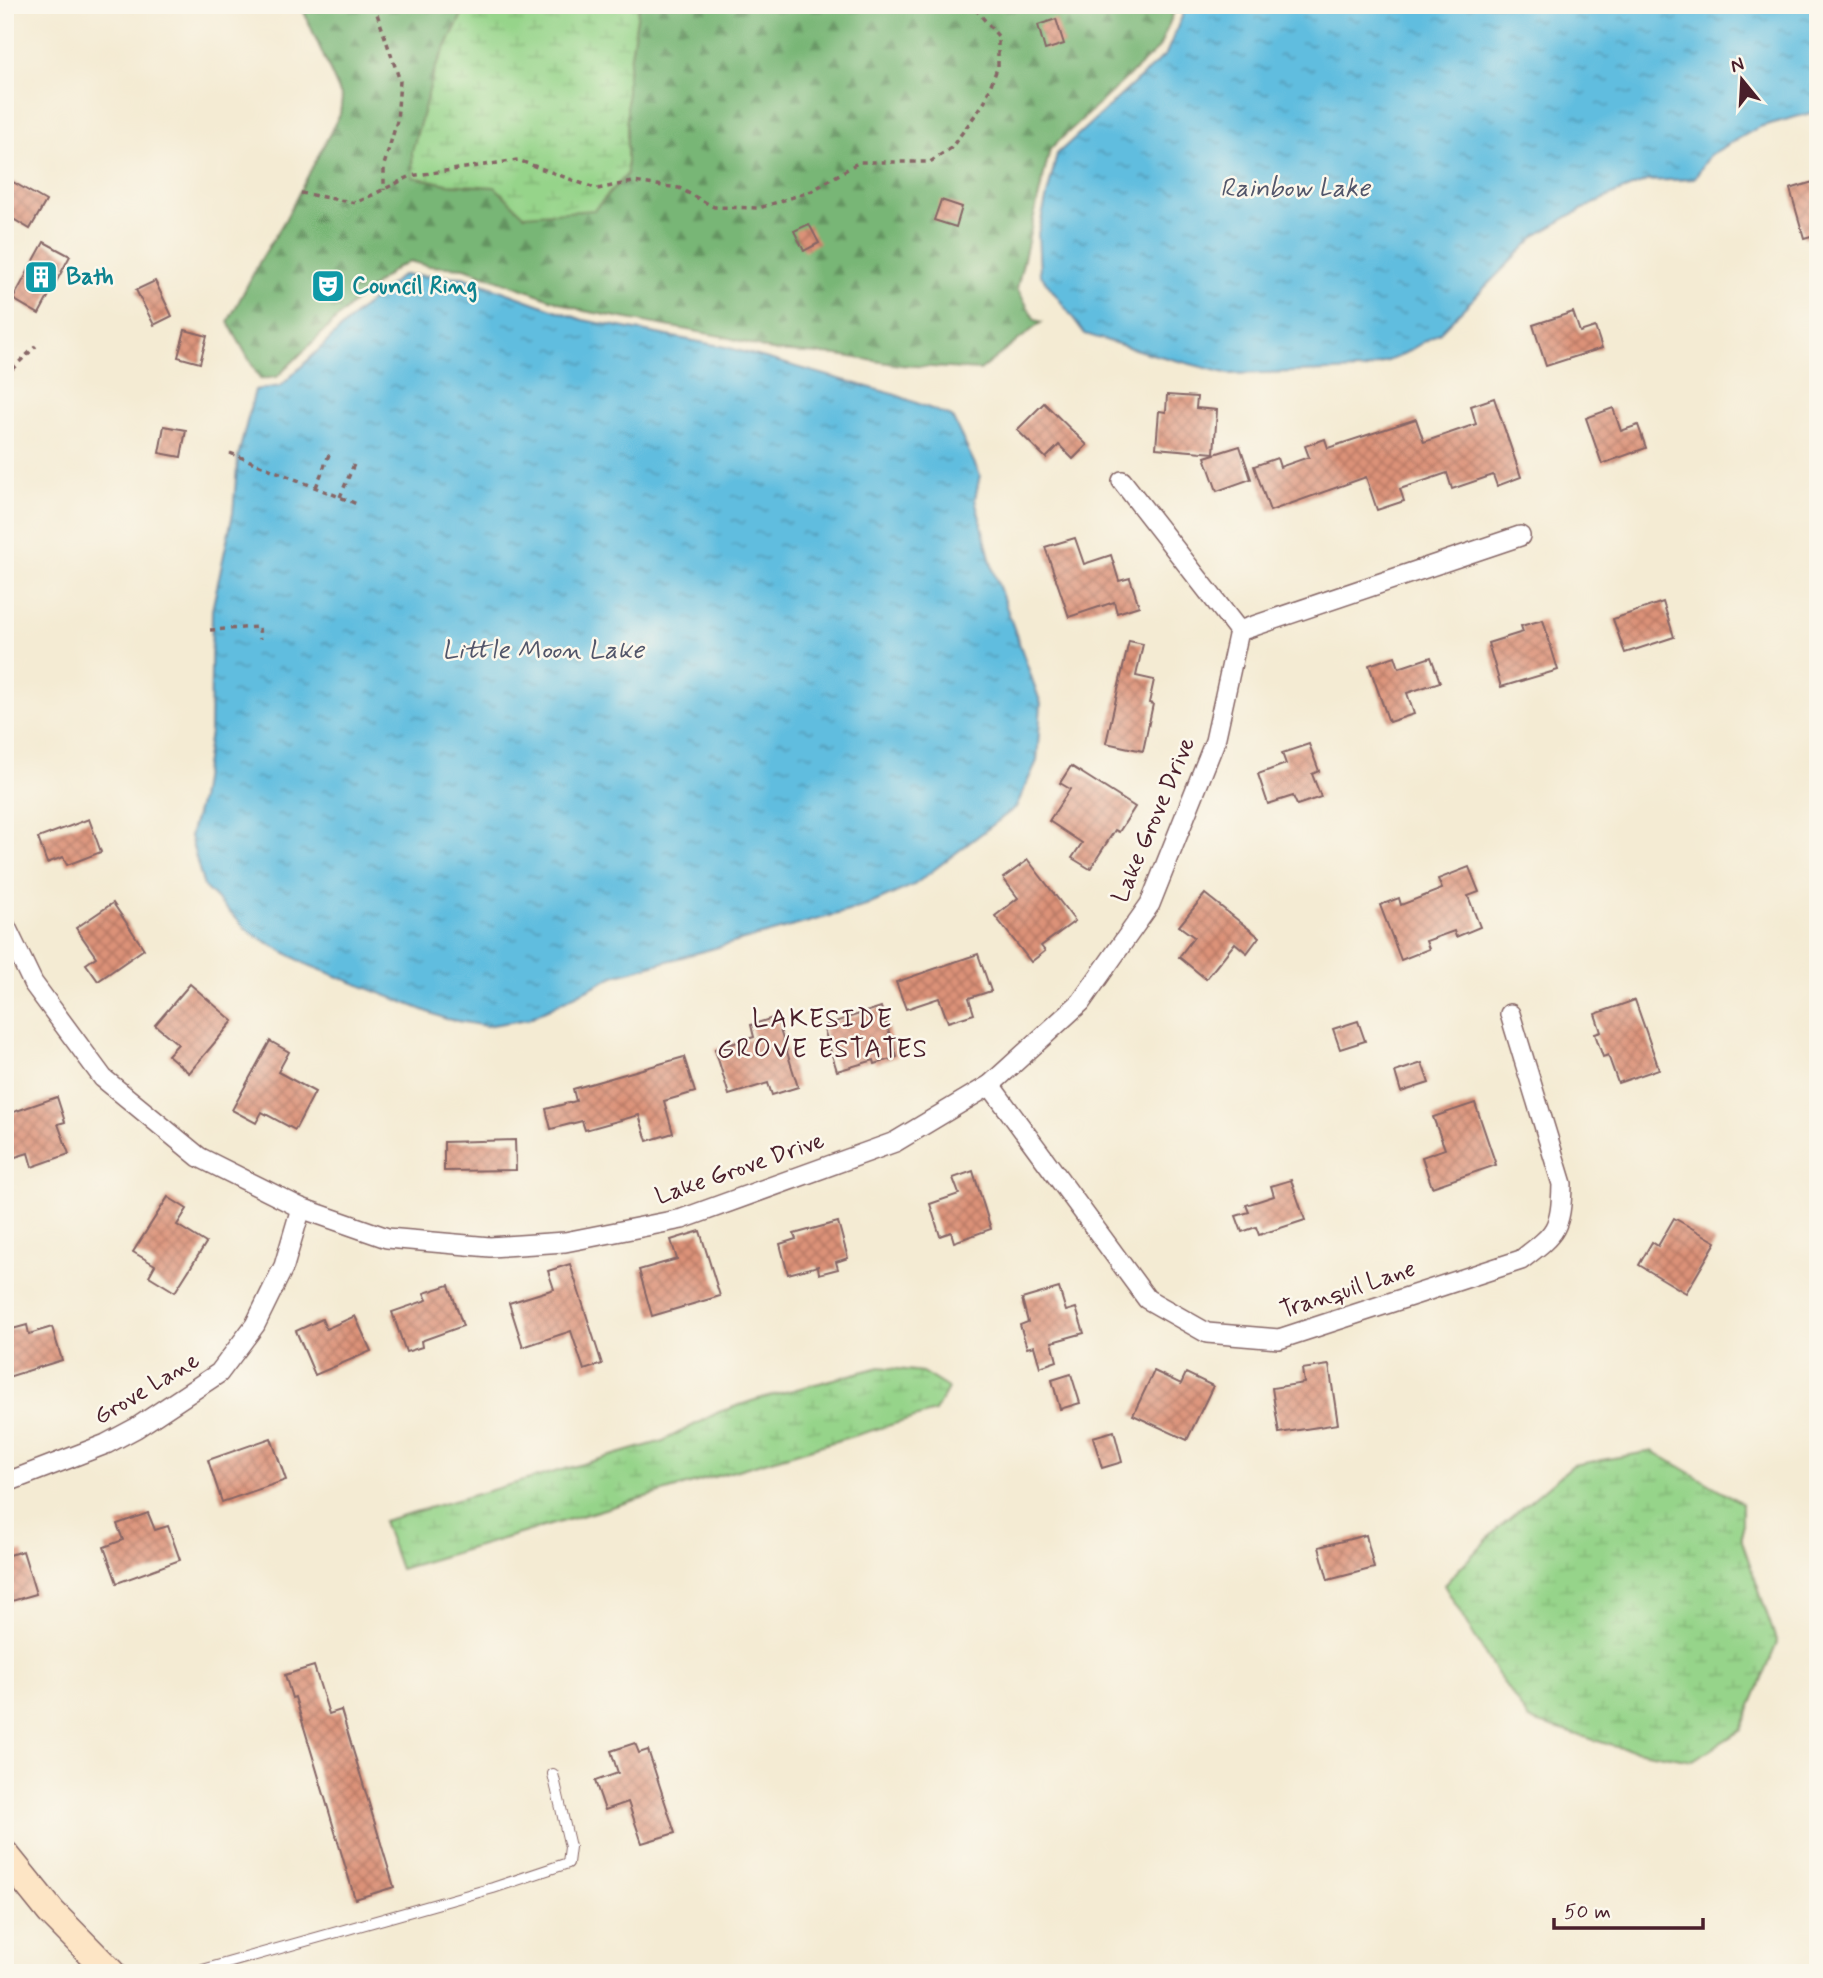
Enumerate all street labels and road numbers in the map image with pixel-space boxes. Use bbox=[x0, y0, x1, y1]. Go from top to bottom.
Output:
street label: Lake Grove Drive bbox=[1105, 733, 1203, 907]
street label: Lake Grove Drive bbox=[651, 1126, 829, 1212]
street label: Tranquil Lane bbox=[1276, 1254, 1420, 1326]
street label: Grove Lane bbox=[88, 1345, 206, 1433]

